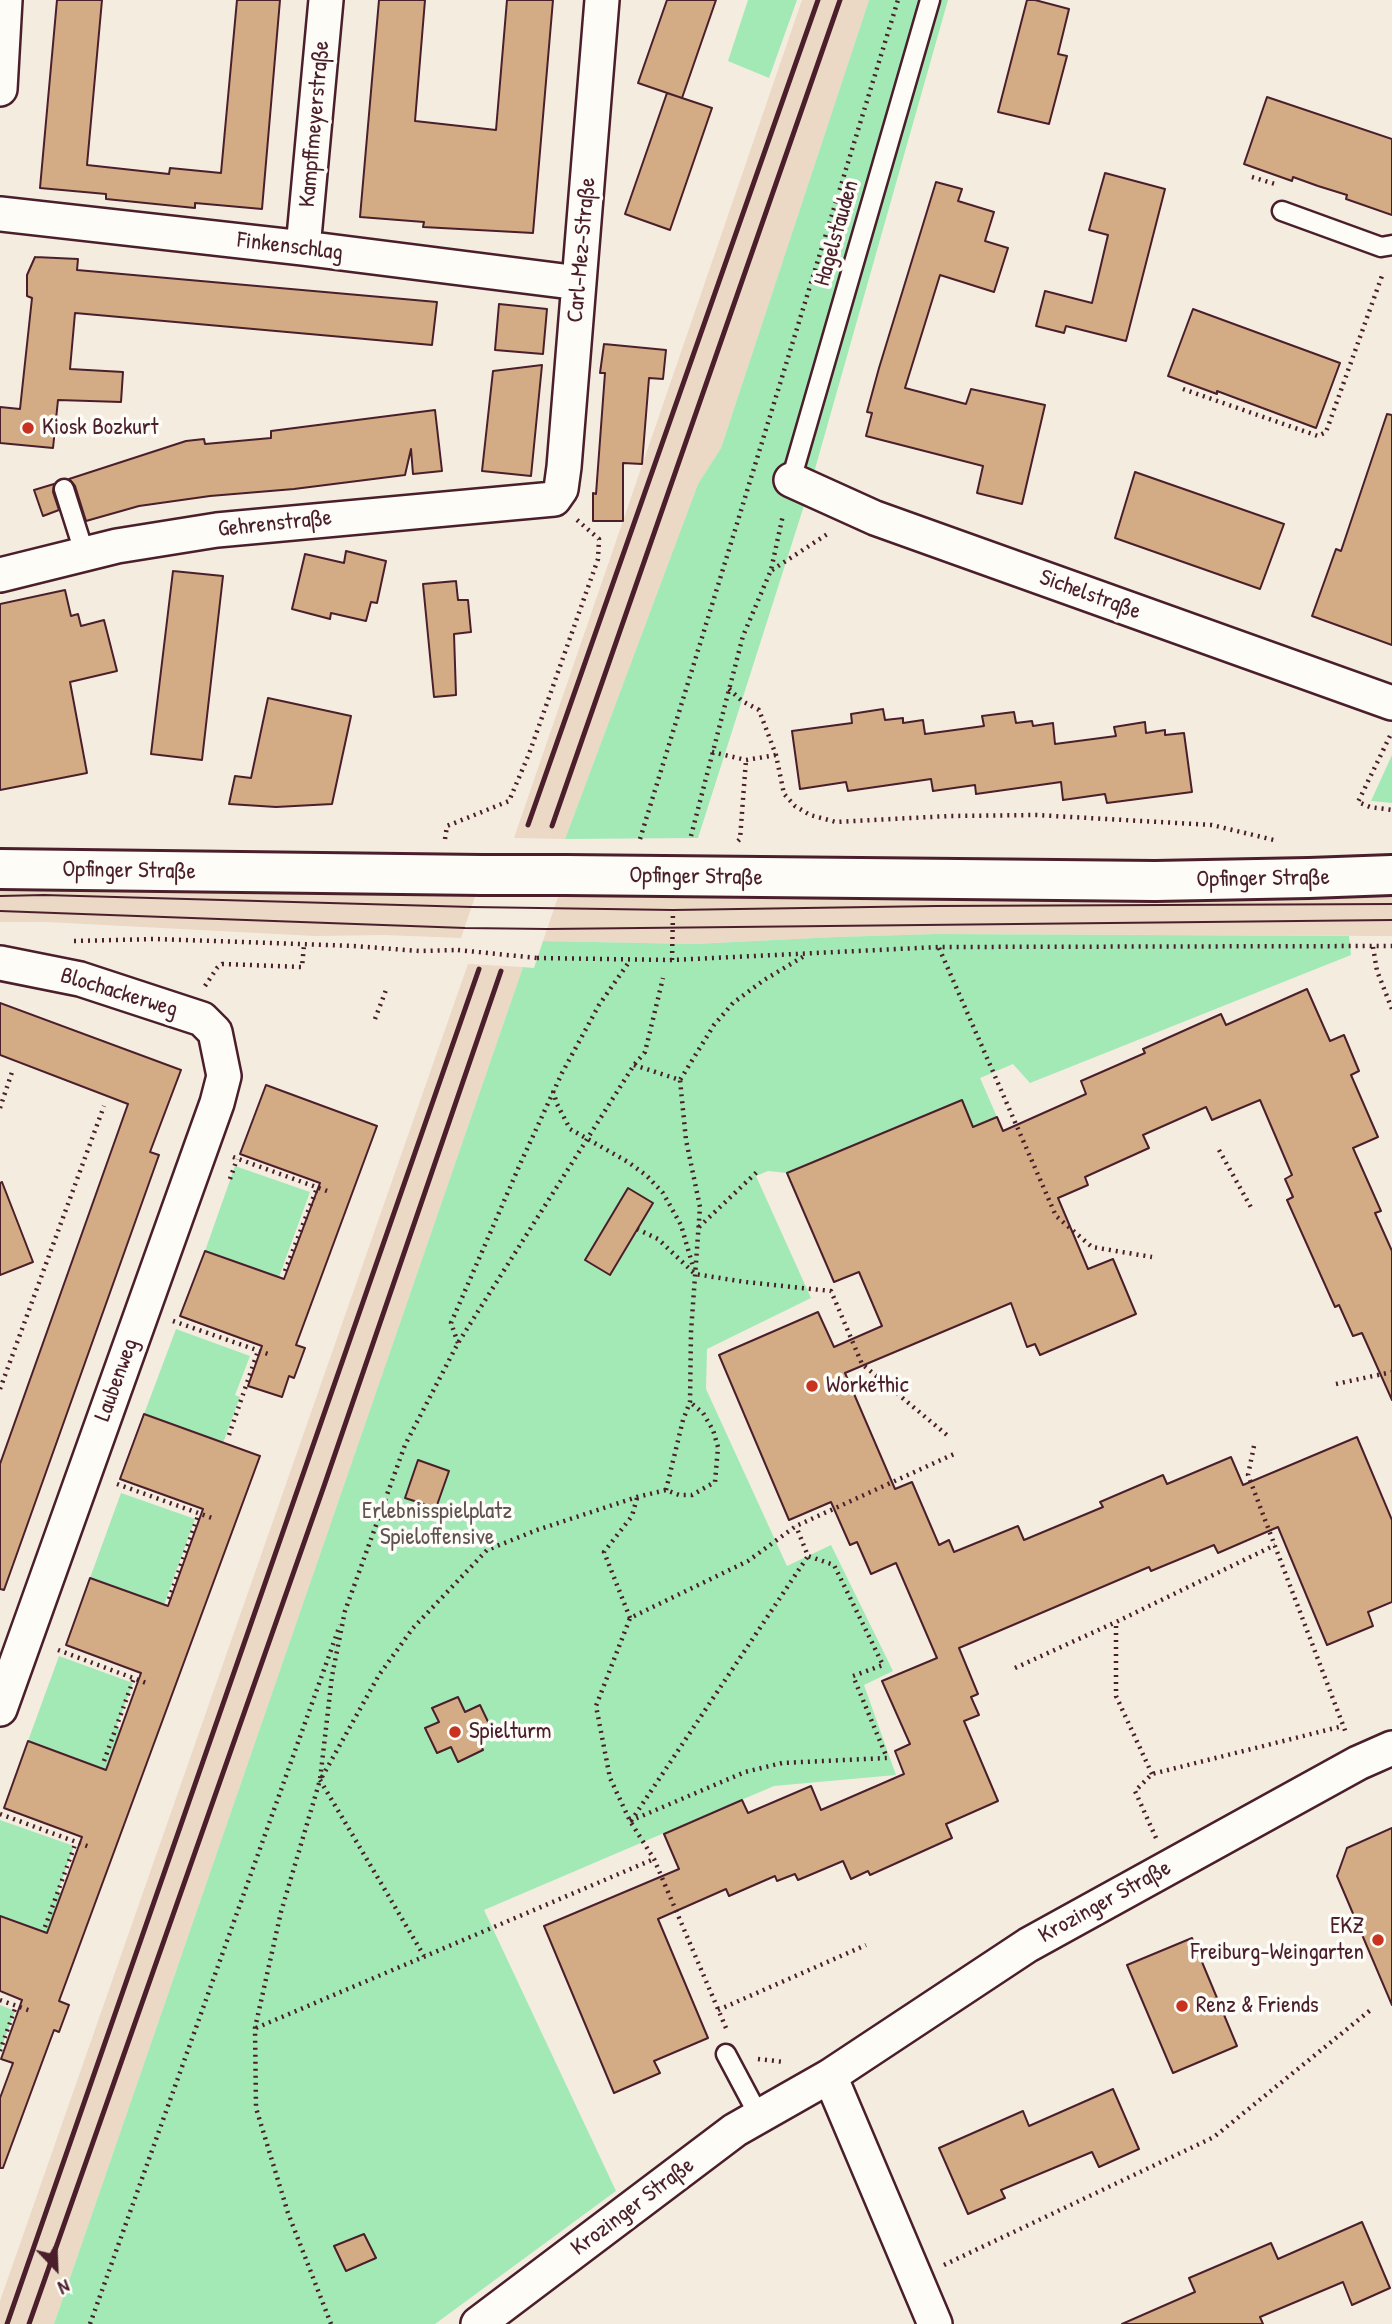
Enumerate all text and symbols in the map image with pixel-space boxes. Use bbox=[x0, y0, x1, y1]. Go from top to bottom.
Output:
street label: Kampffmeyerstraße bbox=[294, 40, 336, 208]
street label: Carl-Mez-Straße bbox=[562, 176, 602, 324]
street label: Hagelstauden bbox=[809, 177, 865, 289]
street label: Finkenschlag bbox=[236, 227, 344, 267]
place label: Kiosk Bozkurt bbox=[42, 414, 158, 442]
marker: Kiosk Bozkurt bbox=[20, 420, 36, 436]
street label: Gehrenstraße bbox=[217, 504, 333, 544]
street label: Sichelstraße bbox=[1036, 564, 1144, 626]
street label: Opfinger Straße bbox=[62, 856, 196, 886]
street label: Opfinger Straße bbox=[629, 862, 763, 892]
street label: Opfinger Straße bbox=[1196, 864, 1330, 894]
street label: Blochackerweg bbox=[57, 962, 181, 1024]
street label: Laubenweg bbox=[89, 1335, 145, 1425]
place label: Workethic bbox=[826, 1372, 909, 1400]
marker: Workethic bbox=[804, 1378, 820, 1394]
park label: Erlebnisspielplatz Spieloffensive bbox=[362, 1498, 512, 1552]
place label: Spielturm bbox=[469, 1718, 551, 1746]
marker: Spielturm bbox=[447, 1724, 463, 1740]
street label: Krozinger Straße bbox=[1034, 1854, 1176, 1950]
place label: EKZ Freiburg-Weingarten bbox=[1191, 1913, 1364, 1967]
marker: EKZ Freiburg-Weingarten bbox=[1370, 1932, 1386, 1948]
place label: Renz & Friends bbox=[1196, 1992, 1319, 2020]
marker: Renz & Friends bbox=[1174, 1998, 1190, 2014]
street label: Krozinger Straße bbox=[566, 2152, 700, 2262]
north arrow bbox=[21, 2233, 91, 2303]
text: N bbox=[54, 2273, 74, 2301]

